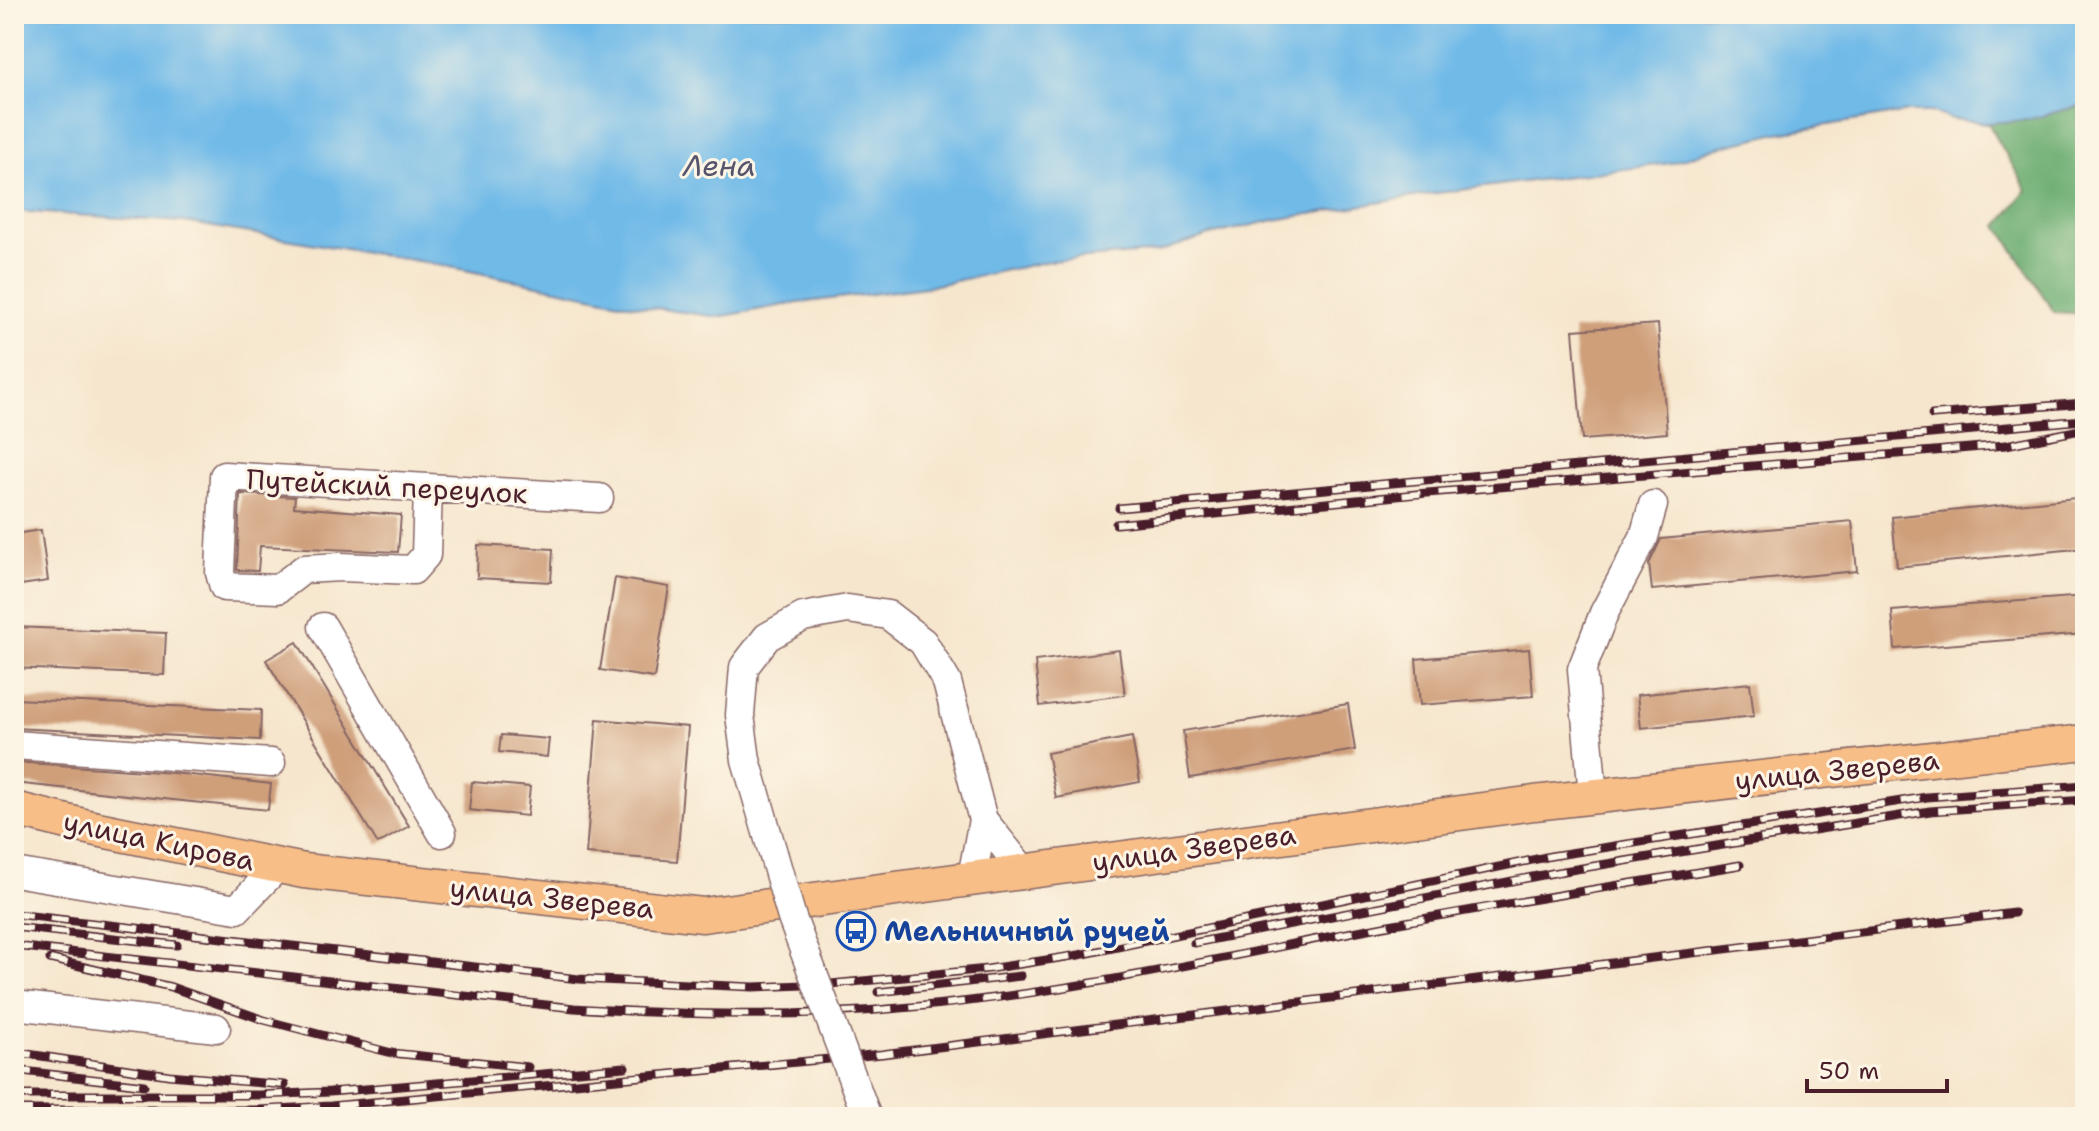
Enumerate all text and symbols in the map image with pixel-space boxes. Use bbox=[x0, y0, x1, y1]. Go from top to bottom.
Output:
water label: Лена bbox=[682, 145, 755, 186]
street label: Путейский переулок bbox=[246, 460, 528, 512]
street label: улица Зверева bbox=[1733, 740, 1941, 800]
street label: улица Кирова bbox=[60, 802, 258, 880]
street label: улица Зверева bbox=[1090, 815, 1298, 881]
street label: улица Зверева bbox=[448, 868, 656, 928]
bus stop icon: Мельничный ручей bbox=[835, 910, 877, 952]
place label: Мельничный ручей bbox=[884, 912, 1170, 950]
scale bar bbox=[1807, 1043, 1947, 1093]
text: 50 m bbox=[1819, 1055, 1879, 1087]

